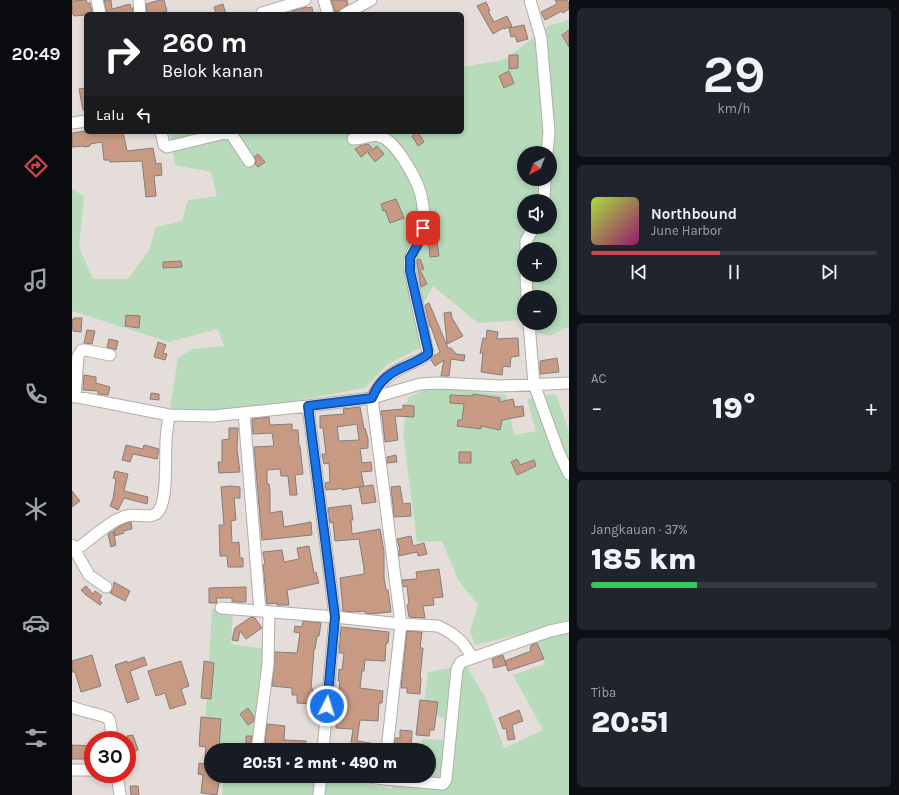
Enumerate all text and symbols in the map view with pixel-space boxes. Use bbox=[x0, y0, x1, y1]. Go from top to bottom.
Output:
text: 260 m bbox=[162, 26, 247, 59]
icon: right bbox=[96, 28, 148, 80]
text: 20:49 bbox=[12, 43, 60, 65]
text: 29 bbox=[702, 44, 766, 105]
text: Belok kanan bbox=[162, 60, 263, 82]
text: km/h bbox=[718, 101, 750, 116]
icon: left bbox=[133, 104, 155, 126]
text: Lalu bbox=[96, 106, 125, 124]
north arrow bbox=[517, 146, 557, 186]
map controls bbox=[517, 146, 557, 330]
icon: directions bbox=[22, 152, 50, 180]
button: sound bbox=[517, 194, 557, 234]
text: Northbound bbox=[651, 205, 737, 223]
pin bbox=[406, 211, 440, 245]
icon: arrive bbox=[412, 217, 434, 239]
text: June Harbor bbox=[651, 223, 722, 238]
button: + bbox=[517, 242, 557, 282]
icon: previous bbox=[628, 261, 650, 283]
icon: pause bbox=[723, 261, 745, 283]
icon: next bbox=[818, 261, 840, 283]
icon: music bbox=[22, 266, 50, 294]
button: − bbox=[517, 290, 557, 330]
text: AC bbox=[591, 371, 606, 386]
icon: phone bbox=[22, 380, 50, 408]
text: 19° bbox=[712, 390, 756, 426]
text: − bbox=[591, 395, 603, 421]
text: + bbox=[865, 395, 877, 421]
icon: climate bbox=[22, 495, 50, 523]
text: Jangkauan · 37% bbox=[591, 522, 688, 537]
text: 185 km bbox=[591, 541, 697, 577]
icon: car bbox=[22, 609, 50, 637]
position arrow bbox=[306, 685, 348, 727]
text: Tiba bbox=[591, 685, 616, 700]
text: 20:51 bbox=[591, 704, 669, 740]
icon: filters bbox=[22, 724, 50, 752]
speed limit sign: 30 bbox=[84, 731, 136, 783]
text: 20:51 · 2 mnt · 490 m bbox=[243, 754, 397, 772]

